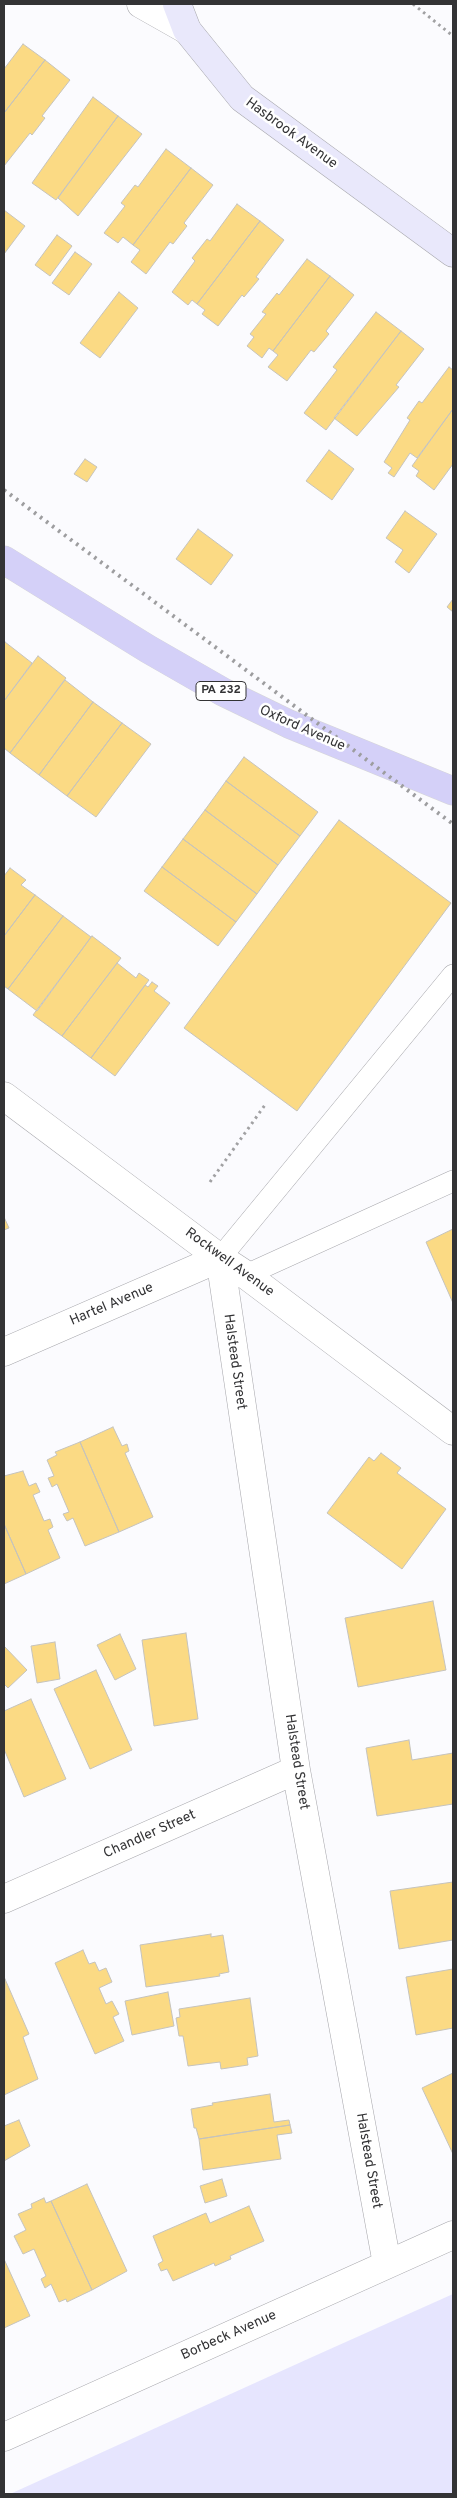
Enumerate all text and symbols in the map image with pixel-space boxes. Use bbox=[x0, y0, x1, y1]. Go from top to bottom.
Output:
street label: Hasbrook Avenue bbox=[242, 95, 340, 173]
road number: PA 232 bbox=[196, 681, 246, 700]
street label: Oxford Avenue bbox=[257, 703, 347, 755]
street label: Rockwell Avenue bbox=[181, 1225, 277, 1301]
street label: Hartel Avenue bbox=[68, 1280, 156, 1330]
street label: Halstead Street bbox=[219, 1313, 249, 1411]
street label: Halstead Street bbox=[280, 1713, 312, 1811]
street label: Chandler Street bbox=[101, 1807, 199, 1863]
street label: Halstead Street bbox=[351, 2112, 385, 2210]
street label: Borbeck Avenue bbox=[179, 2307, 279, 2365]

